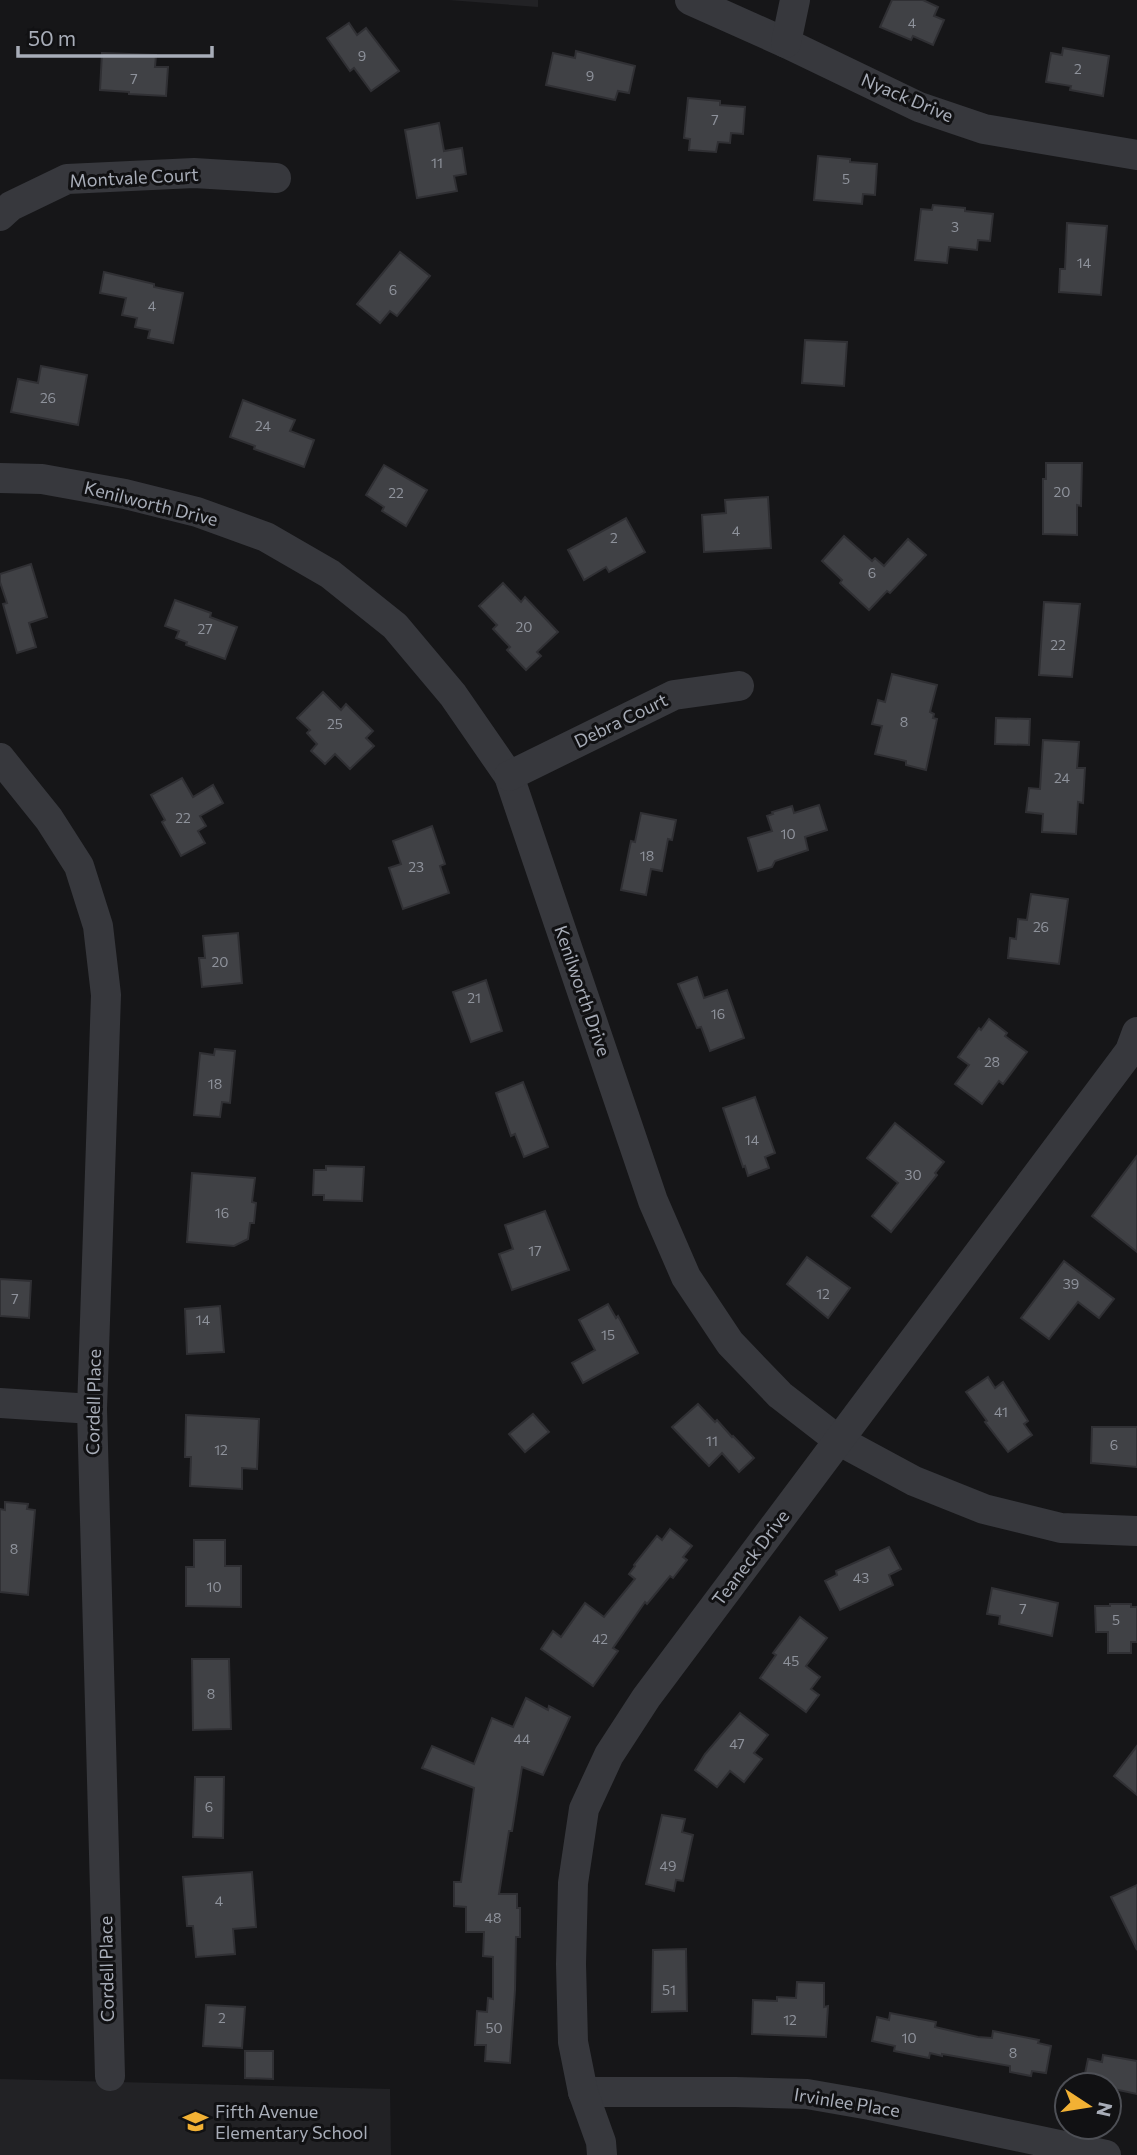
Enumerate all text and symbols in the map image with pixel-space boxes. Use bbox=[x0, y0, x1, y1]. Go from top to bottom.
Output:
scale bar bbox=[18, 14, 212, 58]
house number: 4 bbox=[908, 14, 917, 31]
text: 50 m bbox=[28, 25, 76, 50]
house number: 9 bbox=[358, 47, 366, 64]
house number: 2 bbox=[1074, 60, 1082, 77]
house number: 9 bbox=[586, 67, 594, 84]
street label: Nyack Drive bbox=[858, 68, 957, 126]
house number: 7 bbox=[130, 70, 138, 87]
house number: 7 bbox=[711, 111, 719, 128]
house number: 11 bbox=[431, 154, 443, 171]
street label: Montvale Court bbox=[69, 163, 199, 191]
house number: 5 bbox=[842, 170, 850, 187]
house number: 3 bbox=[951, 218, 959, 235]
house number: 14 bbox=[1077, 254, 1092, 271]
house number: 6 bbox=[389, 281, 397, 298]
house number: 4 bbox=[148, 297, 157, 314]
house number: 26 bbox=[40, 389, 56, 406]
house number: 24 bbox=[255, 417, 272, 434]
street label: Kenilworth Drive bbox=[82, 476, 220, 530]
house number: 20 bbox=[1054, 483, 1070, 500]
house number: 22 bbox=[388, 484, 404, 501]
house number: 4 bbox=[732, 522, 741, 539]
house number: 2 bbox=[610, 529, 618, 546]
house number: 6 bbox=[868, 564, 876, 581]
house number: 20 bbox=[516, 618, 532, 635]
house number: 27 bbox=[197, 620, 213, 637]
house number: 22 bbox=[1050, 636, 1066, 653]
street label: Debra Court bbox=[570, 688, 671, 752]
house number: 8 bbox=[900, 713, 908, 730]
house number: 25 bbox=[327, 715, 343, 732]
house number: 24 bbox=[1054, 769, 1071, 786]
house number: 22 bbox=[175, 809, 191, 826]
house number: 10 bbox=[780, 825, 796, 842]
house number: 18 bbox=[640, 847, 654, 864]
house number: 23 bbox=[408, 858, 424, 875]
house number: 26 bbox=[1033, 918, 1049, 935]
street label: Kenilworth Drive bbox=[550, 922, 616, 1059]
house number: 20 bbox=[212, 953, 228, 970]
house number: 21 bbox=[467, 989, 481, 1006]
house number: 16 bbox=[711, 1005, 725, 1022]
house number: 28 bbox=[984, 1053, 1000, 1070]
house number: 18 bbox=[208, 1075, 222, 1092]
house number: 14 bbox=[745, 1131, 760, 1148]
house number: 30 bbox=[904, 1166, 922, 1183]
house number: 16 bbox=[215, 1204, 229, 1221]
house number: 17 bbox=[528, 1242, 542, 1259]
house number: 39 bbox=[1063, 1275, 1079, 1292]
house number: 12 bbox=[816, 1285, 830, 1302]
house number: 7 bbox=[11, 1290, 19, 1307]
house number: 14 bbox=[196, 1311, 211, 1328]
house number: 15 bbox=[601, 1326, 615, 1343]
street label: Cordell Place bbox=[81, 1349, 105, 1455]
house number: 41 bbox=[994, 1403, 1008, 1420]
house number: 11 bbox=[706, 1432, 718, 1449]
house number: 6 bbox=[1110, 1436, 1118, 1453]
house number: 12 bbox=[214, 1441, 228, 1458]
street label: Teaneck Drive bbox=[707, 1505, 793, 1610]
house number: 8 bbox=[10, 1540, 18, 1557]
house number: 43 bbox=[853, 1569, 869, 1586]
house number: 10 bbox=[206, 1578, 222, 1595]
house number: 7 bbox=[1019, 1600, 1027, 1617]
house number: 5 bbox=[1112, 1611, 1120, 1628]
house number: 42 bbox=[592, 1630, 608, 1647]
house number: 45 bbox=[783, 1652, 799, 1669]
house number: 8 bbox=[207, 1685, 215, 1702]
house number: 44 bbox=[514, 1730, 531, 1747]
house number: 47 bbox=[729, 1735, 745, 1752]
house number: 6 bbox=[205, 1798, 213, 1815]
house number: 49 bbox=[660, 1857, 676, 1874]
house number: 4 bbox=[215, 1892, 224, 1909]
house number: 48 bbox=[485, 1909, 501, 1926]
street label: Cordell Place bbox=[94, 1916, 118, 2022]
house number: 51 bbox=[662, 1981, 676, 1998]
house number: 2 bbox=[218, 2009, 226, 2026]
house number: 12 bbox=[783, 2011, 797, 2028]
house number: 50 bbox=[485, 2019, 503, 2036]
house number: 10 bbox=[901, 2029, 917, 2046]
house number: 8 bbox=[1009, 2044, 1017, 2061]
north arrow bbox=[1053, 2071, 1123, 2141]
street label: Irvinlee Place bbox=[793, 2083, 902, 2121]
place label: Fifth Avenue Elementary School bbox=[215, 2100, 368, 2143]
text: N bbox=[1092, 2100, 1118, 2119]
school or university icon: Fifth Avenue Elementary School bbox=[181, 2108, 209, 2136]

